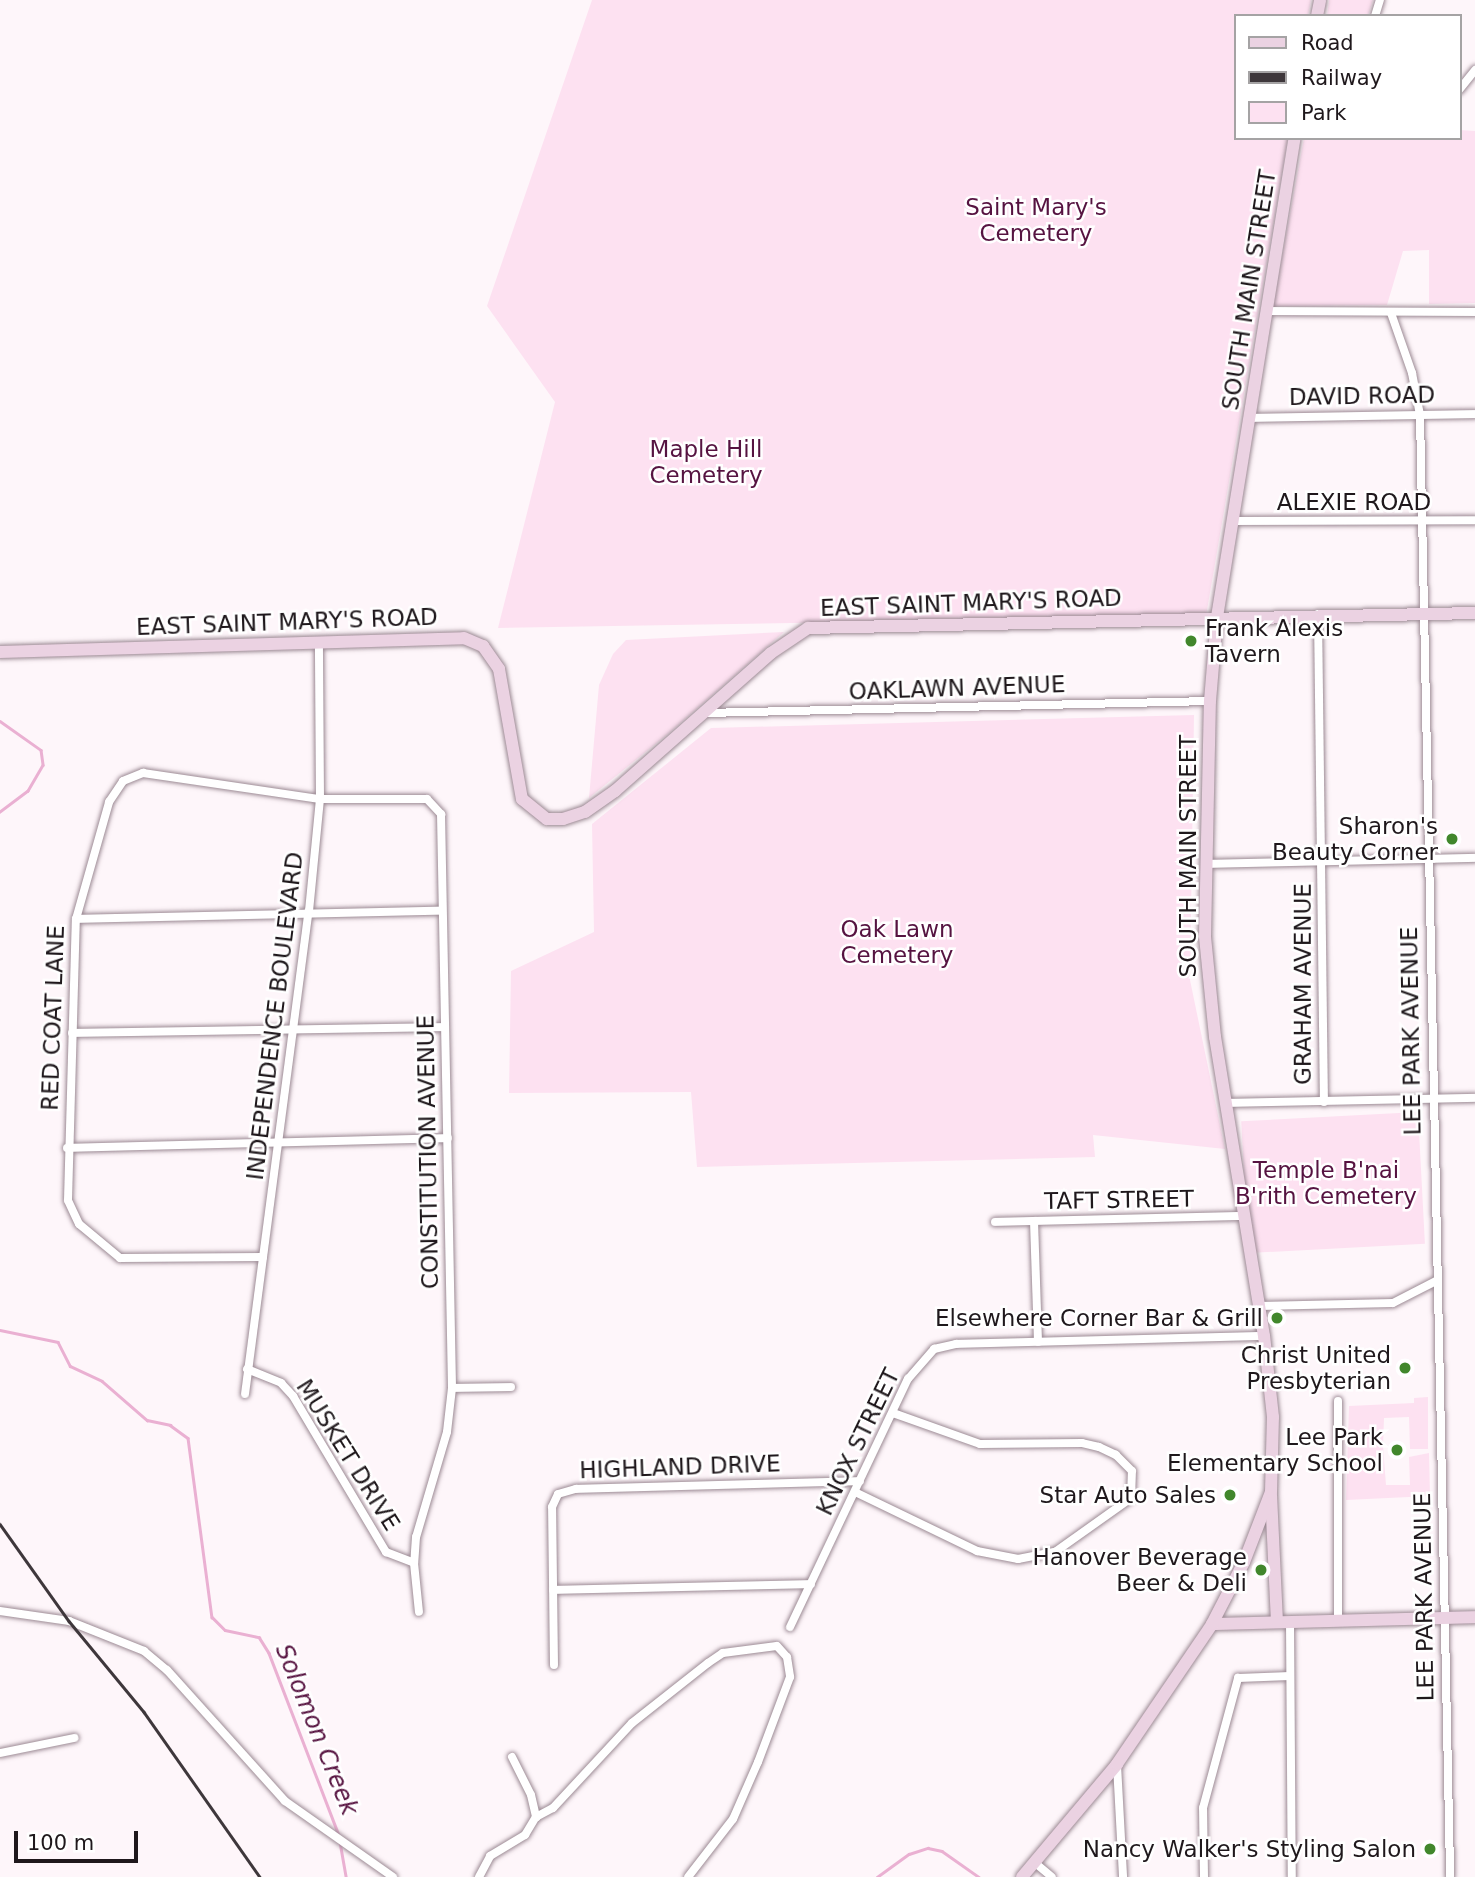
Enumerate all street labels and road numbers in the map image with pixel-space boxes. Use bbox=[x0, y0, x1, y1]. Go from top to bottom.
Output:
street label: SOUTH MAIN STREET bbox=[1216, 168, 1282, 412]
street label: DAVID ROAD bbox=[1289, 381, 1435, 411]
street label: ALEXIE ROAD bbox=[1277, 488, 1431, 516]
street label: EAST SAINT MARY'S ROAD bbox=[820, 584, 1122, 622]
street label: EAST SAINT MARY'S ROAD bbox=[136, 603, 438, 641]
street label: OAKLAWN AVENUE bbox=[848, 670, 1066, 706]
street label: SOUTH MAIN STREET bbox=[1174, 735, 1202, 977]
street label: INDEPENDENCE BOULEVARD bbox=[241, 850, 309, 1182]
street label: GRAHAM AVENUE bbox=[1289, 883, 1317, 1085]
street label: RED COAT LANE bbox=[36, 925, 70, 1111]
street label: LEE PARK AVENUE bbox=[1395, 926, 1427, 1136]
street label: CONSTITUTION AVENUE bbox=[412, 1015, 444, 1289]
street label: TAFT STREET bbox=[1044, 1185, 1194, 1215]
street label: KNOX STREET bbox=[811, 1364, 905, 1520]
street label: MUSKET DRIVE bbox=[290, 1374, 406, 1536]
street label: HIGHLAND DRIVE bbox=[579, 1450, 781, 1484]
street label: LEE PARK AVENUE bbox=[1408, 1492, 1440, 1702]

